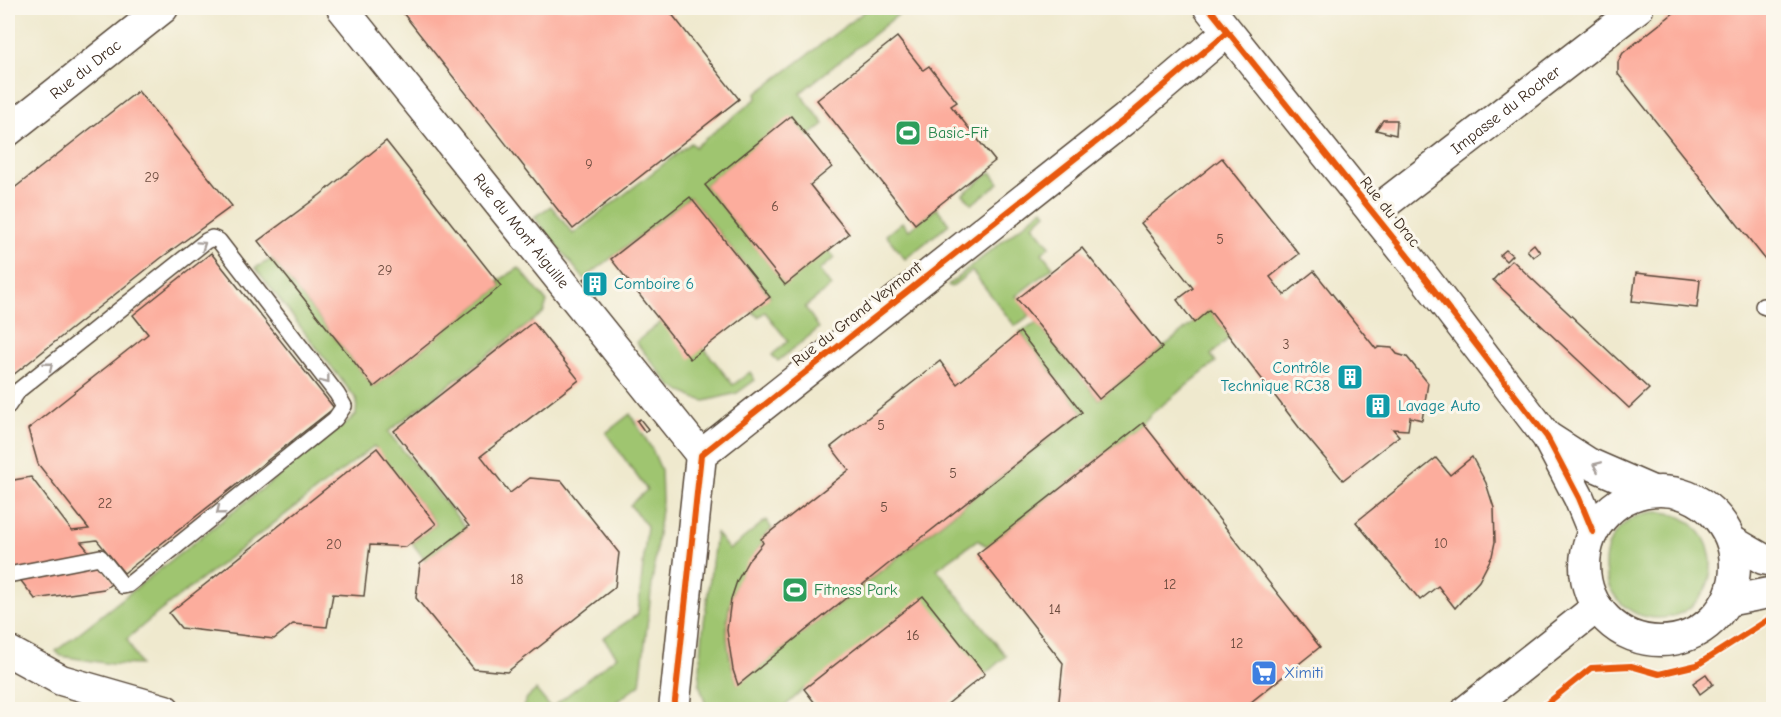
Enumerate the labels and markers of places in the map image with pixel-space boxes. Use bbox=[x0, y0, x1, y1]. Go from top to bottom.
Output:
sports icon: Basic-Fit bbox=[893, 118, 923, 148]
place label: Basic-Fit bbox=[928, 124, 988, 142]
building icon: Comboire 6 bbox=[580, 269, 610, 299]
place label: Comboire 6 bbox=[614, 275, 694, 293]
place label: Contrôle Technique RC38 bbox=[1221, 359, 1330, 395]
building icon: Contrôle Technique RC38 bbox=[1335, 362, 1365, 392]
building icon: Lavage Auto bbox=[1363, 391, 1393, 421]
place label: Lavage Auto bbox=[1398, 397, 1481, 415]
sports icon: Fitness Park bbox=[780, 575, 810, 605]
place label: Fitness Park bbox=[814, 581, 898, 599]
supermarket icon: Ximiti bbox=[1249, 658, 1279, 688]
place label: Ximiti bbox=[1284, 664, 1324, 682]

